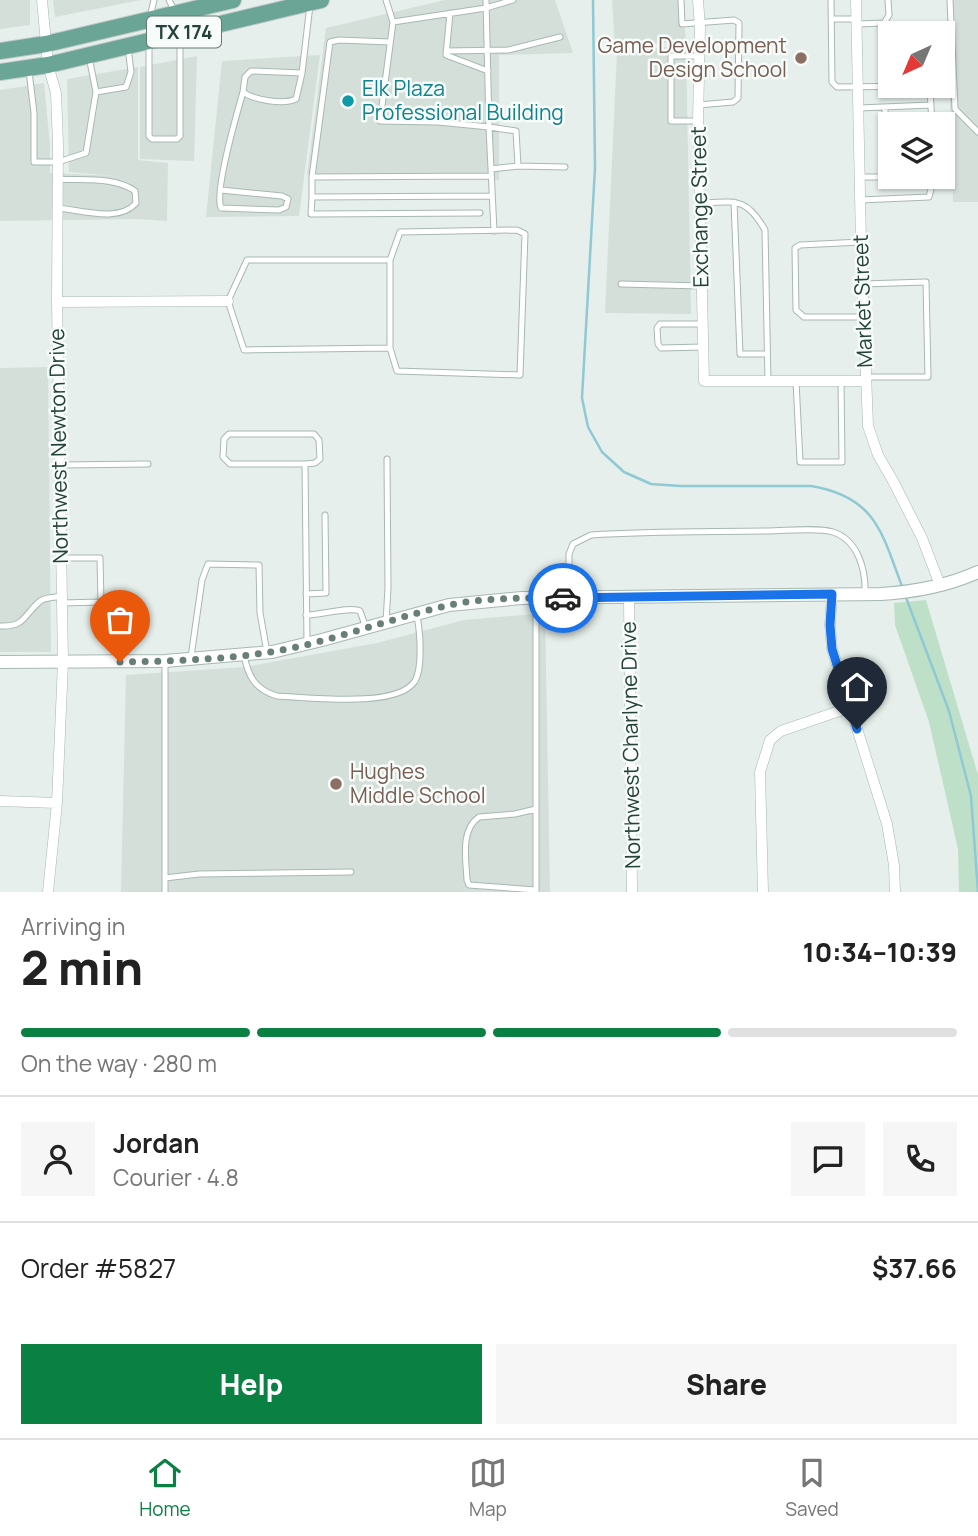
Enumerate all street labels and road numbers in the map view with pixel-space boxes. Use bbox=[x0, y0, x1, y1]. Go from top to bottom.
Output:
road number: TX 174 bbox=[147, 16, 221, 48]
street label: Exchange Street bbox=[684, 126, 714, 288]
street label: Market Street bbox=[846, 234, 878, 368]
street label: Northwest Newton Drive bbox=[42, 328, 74, 564]
street label: Northwest Charlyne Drive bbox=[614, 621, 646, 869]

